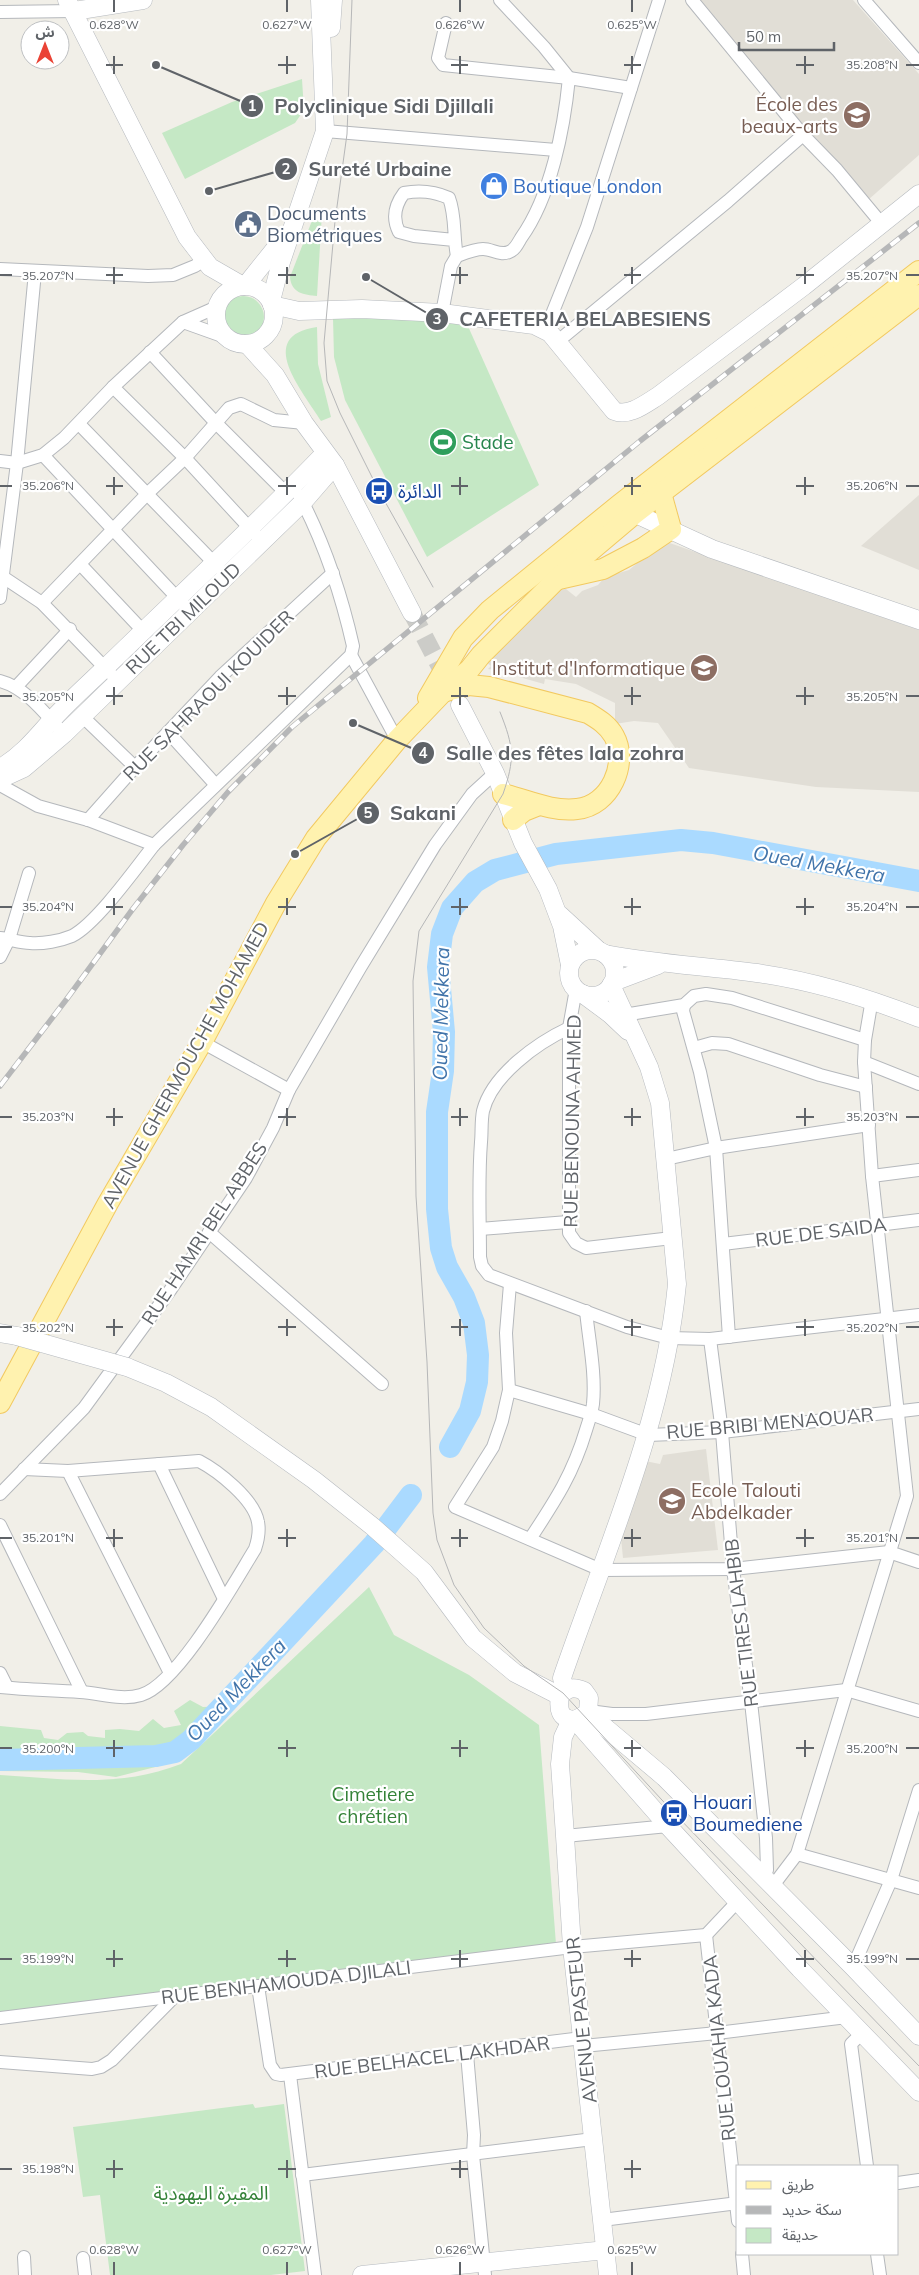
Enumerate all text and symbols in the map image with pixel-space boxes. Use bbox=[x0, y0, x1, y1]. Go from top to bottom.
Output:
text: 0.628°W bbox=[89, 17, 139, 32]
text: 0.627°W bbox=[262, 17, 312, 32]
text: 0.626°W bbox=[435, 17, 485, 32]
text: 0.625°W bbox=[607, 17, 657, 32]
north arrow bbox=[20, 20, 70, 70]
scale bar bbox=[739, 20, 834, 52]
text: ش bbox=[35, 23, 55, 41]
text: 50 m bbox=[746, 27, 781, 46]
text: 35.208°N bbox=[846, 57, 898, 72]
callout: Polyclinique Sidi Djillali bbox=[239, 88, 504, 123]
place label: École des beaux-arts bbox=[741, 92, 838, 138]
text: Polyclinique Sidi Djillali bbox=[274, 93, 494, 118]
text: 1 bbox=[247, 96, 257, 115]
school or university icon: École des beaux-arts bbox=[842, 100, 872, 130]
callout: Sureté Urbaine bbox=[273, 152, 461, 187]
text: Sureté Urbaine bbox=[308, 156, 452, 181]
text: 2 bbox=[281, 159, 291, 178]
shop icon: Boutique London bbox=[479, 171, 509, 201]
place label: Boutique London bbox=[513, 174, 662, 198]
place label: Documents Biométriques bbox=[267, 201, 383, 247]
public building icon: Documents Biométriques bbox=[233, 209, 263, 239]
text: 35.207°N bbox=[22, 268, 74, 283]
text: 35.207°N bbox=[846, 268, 898, 283]
callout: CAFETERIA BELABESIENS bbox=[424, 301, 721, 336]
text: CAFETERIA BELABESIENS bbox=[459, 306, 711, 331]
text: 3 bbox=[432, 309, 442, 328]
sports icon: Stade bbox=[428, 427, 458, 457]
place label: Stade bbox=[462, 430, 514, 454]
bus stop icon: الدائرة bbox=[364, 476, 394, 506]
text: 35.206°N bbox=[22, 478, 74, 493]
text: 35.206°N bbox=[846, 478, 898, 493]
place label: الدائرة bbox=[398, 479, 442, 503]
street label: RUE TBI MILOUD bbox=[120, 557, 246, 679]
street label: RUE SAHRAOUI KOUIDER bbox=[117, 604, 299, 786]
school or university icon: Institut d'Informatique bbox=[689, 653, 719, 683]
place label: Institut d'Informatique bbox=[492, 656, 685, 680]
text: 35.205°N bbox=[22, 689, 74, 704]
text: 35.205°N bbox=[846, 689, 898, 704]
callout: Salle des fêtes lala zohra bbox=[411, 735, 694, 770]
text: Salle des fêtes lala zohra bbox=[446, 740, 684, 765]
text: 4 bbox=[418, 743, 428, 762]
callout: Sakani bbox=[355, 795, 466, 830]
text: Sakani bbox=[390, 800, 456, 825]
text: 5 bbox=[363, 803, 373, 822]
water label: Oued Mekkera bbox=[751, 840, 887, 887]
text: 35.204°N bbox=[22, 899, 74, 914]
text: 35.204°N bbox=[846, 899, 898, 914]
street label: AVENUE GHERMOUCHE MOHAMED bbox=[96, 917, 274, 1213]
water label: Oued Mekkera bbox=[427, 947, 454, 1081]
street label: RUE BENOUNA AHMED bbox=[558, 1014, 586, 1228]
text: 35.203°N bbox=[22, 1109, 74, 1124]
text: 35.203°N bbox=[846, 1109, 898, 1124]
street label: RUE HAMRI BEL ABBES bbox=[136, 1137, 272, 1329]
street label: RUE DE SAIDA bbox=[754, 1212, 888, 1252]
text: 35.202°N bbox=[22, 1320, 74, 1335]
text: 35.202°N bbox=[846, 1320, 898, 1335]
street label: RUE BRIBI MENAOUAR bbox=[665, 1402, 875, 1444]
place label: Ecole Talouti Abdelkader bbox=[691, 1478, 801, 1524]
school or university icon: Ecole Talouti Abdelkader bbox=[657, 1486, 687, 1516]
text: 35.201°N bbox=[22, 1530, 74, 1545]
text: 35.201°N bbox=[846, 1530, 898, 1545]
street label: RUE TIRES LAHBIB bbox=[719, 1537, 763, 1709]
water label: Oued Mekkera bbox=[180, 1633, 291, 1746]
text: 35.200°N bbox=[22, 1741, 74, 1756]
text: 35.200°N bbox=[846, 1741, 898, 1756]
park label: Cimetiere chrétien bbox=[331, 1782, 415, 1828]
place label: Houari Boumediene bbox=[693, 1790, 802, 1836]
bus stop icon: Houari Boumediene bbox=[659, 1798, 689, 1828]
street label: AVENUE PASTEUR bbox=[560, 1935, 602, 2105]
text: 35.199°N bbox=[22, 1951, 74, 1966]
text: 35.199°N bbox=[846, 1951, 898, 1966]
street label: RUE LOUAHIA KADA bbox=[697, 1954, 741, 2142]
street label: RUE BENHAMOUDA DJILALI bbox=[160, 1955, 412, 2009]
street label: RUE BELHACEL LAKHDAR bbox=[313, 2031, 551, 2083]
text: 35.198°N bbox=[22, 2161, 74, 2176]
legend bbox=[736, 2165, 899, 2255]
text: طريق bbox=[782, 2175, 814, 2195]
park label: المقبرة اليهودية bbox=[154, 2181, 268, 2205]
text: سكة حديد bbox=[782, 2200, 842, 2219]
text: حديقة bbox=[782, 2225, 818, 2244]
text: 0.628°W bbox=[89, 2242, 139, 2257]
text: 0.627°W bbox=[262, 2242, 312, 2257]
text: 0.626°W bbox=[435, 2242, 485, 2257]
text: 0.625°W bbox=[607, 2242, 657, 2257]

